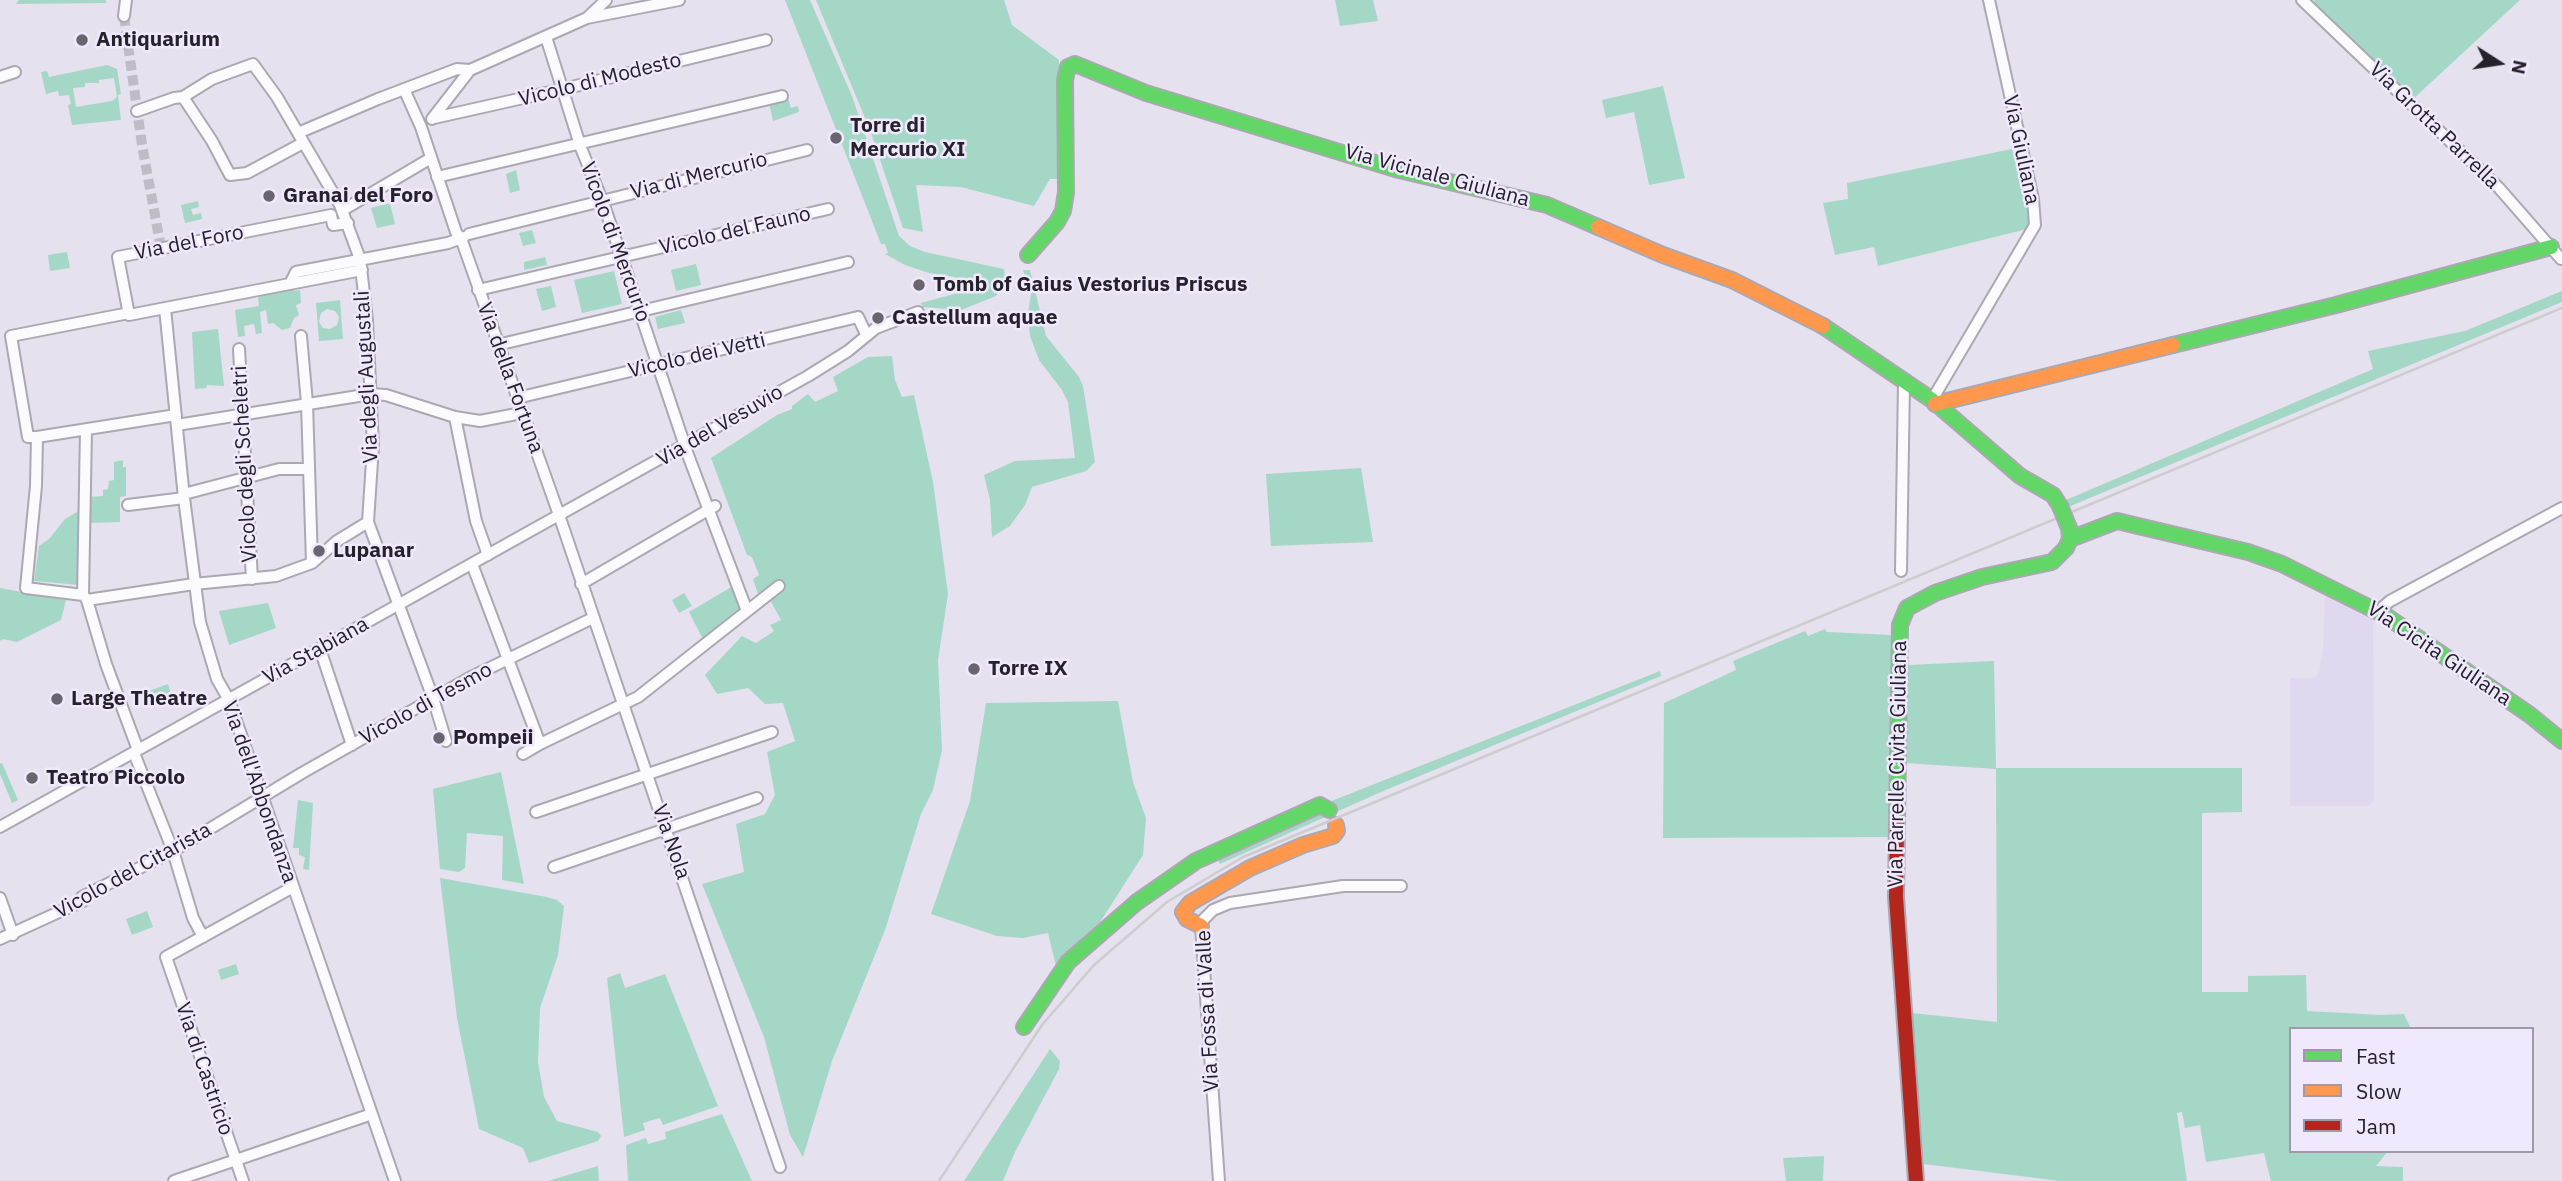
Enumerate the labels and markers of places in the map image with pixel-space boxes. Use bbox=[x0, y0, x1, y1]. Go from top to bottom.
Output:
place label: Antiquarium bbox=[96, 27, 220, 53]
marker: Antiquarium bbox=[74, 32, 90, 48]
place label: Torre di Mercurio XI bbox=[850, 113, 965, 163]
marker: Torre di Mercurio XI bbox=[828, 130, 844, 146]
place label: Granai del Foro bbox=[283, 183, 433, 209]
marker: Granai del Foro bbox=[261, 188, 277, 204]
place label: Tomb of Gaius Vestorius Priscus bbox=[933, 272, 1248, 298]
marker: Tomb of Gaius Vestorius Priscus bbox=[911, 277, 927, 293]
place label: Castellum aquae bbox=[892, 305, 1058, 331]
marker: Castellum aquae bbox=[870, 310, 886, 326]
place label: Lupanar bbox=[333, 538, 414, 564]
marker: Lupanar bbox=[311, 543, 327, 559]
place label: Torre IX bbox=[988, 656, 1068, 682]
marker: Torre IX bbox=[966, 661, 982, 677]
place label: Large Theatre bbox=[71, 686, 207, 712]
marker: Large Theatre bbox=[49, 691, 65, 707]
place label: Pompeii bbox=[453, 725, 534, 751]
marker: Pompeii bbox=[431, 730, 447, 746]
place label: Teatro Piccolo bbox=[46, 765, 185, 791]
marker: Teatro Piccolo bbox=[24, 770, 40, 786]

